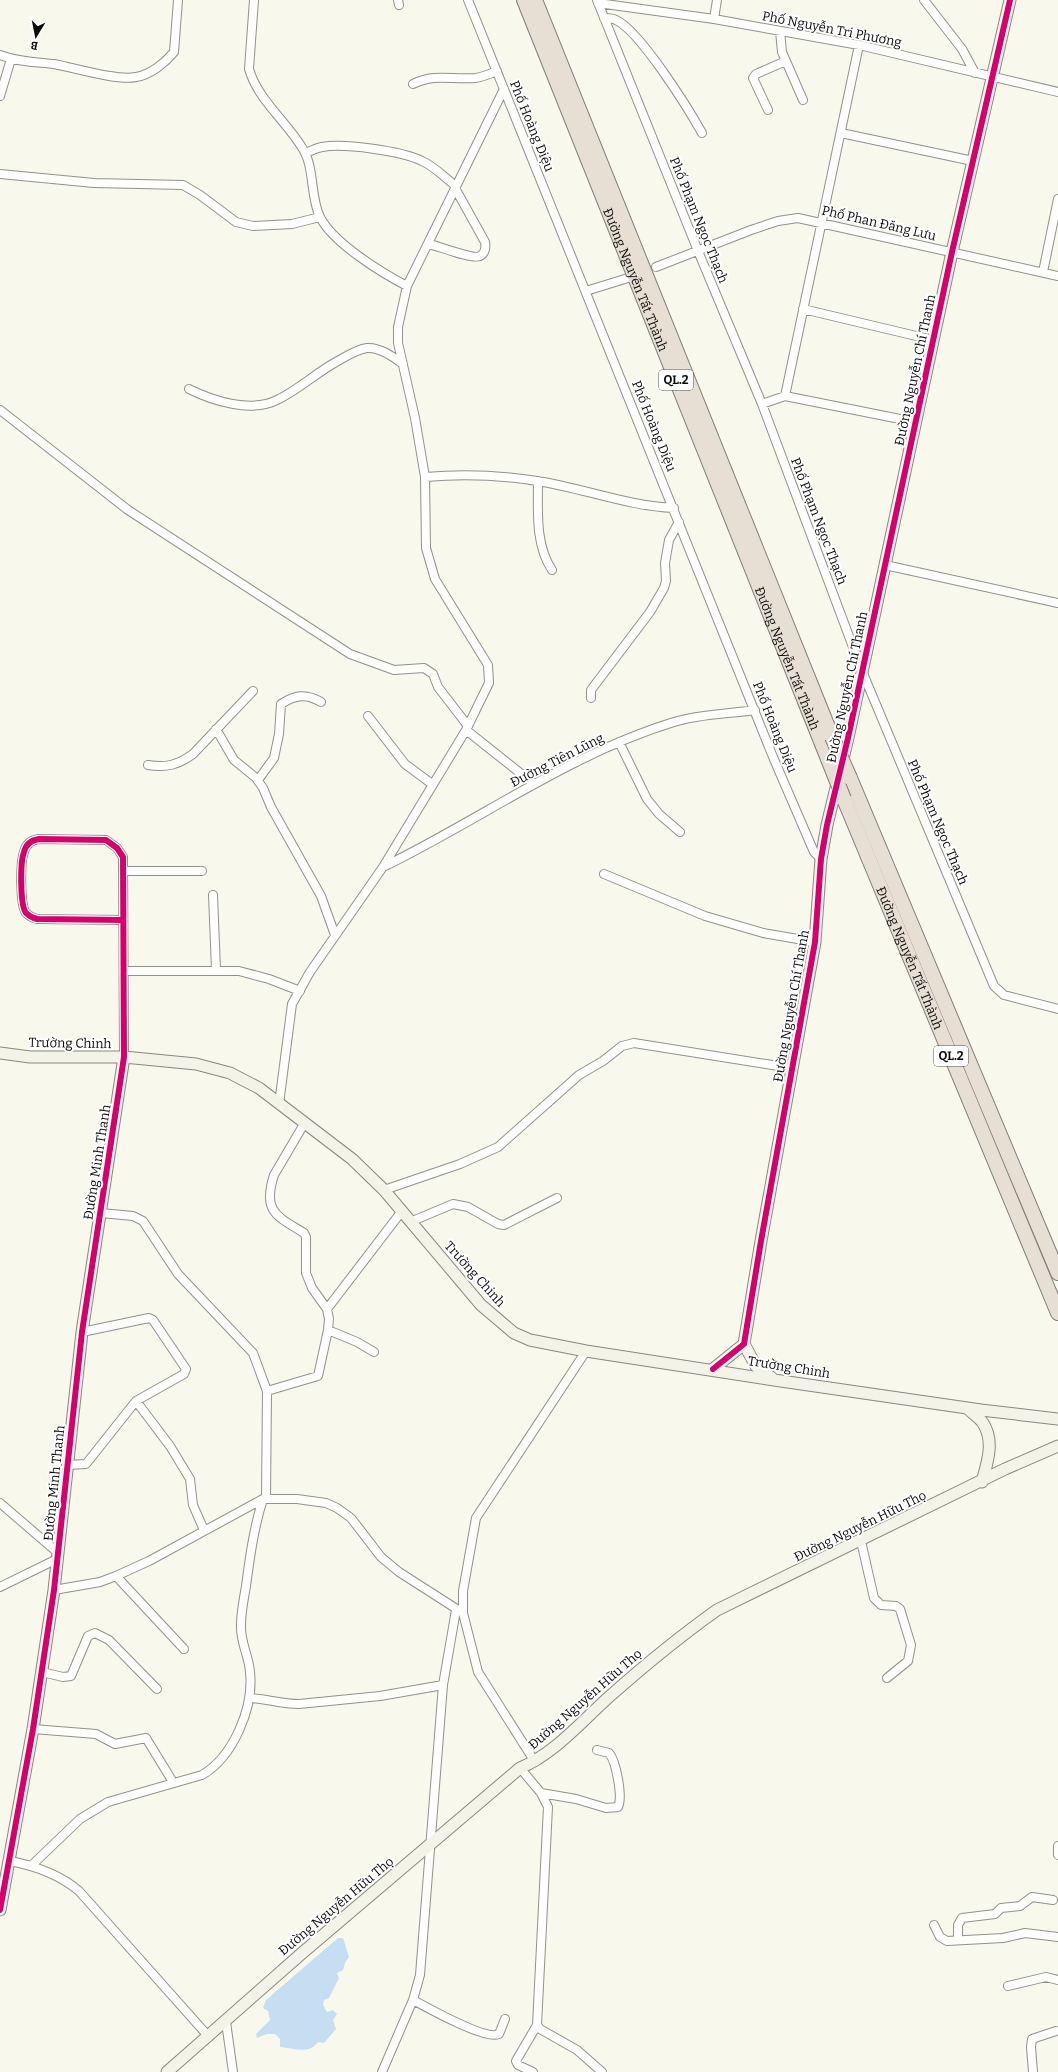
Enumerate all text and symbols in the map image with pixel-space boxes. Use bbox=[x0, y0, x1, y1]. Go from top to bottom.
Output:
street label: Phố Nguyễn Tri Phương bbox=[761, 8, 903, 50]
north arrow bbox=[16, 16, 56, 56]
text: B bbox=[30, 38, 39, 52]
street label: Phố Hoàng Diệu bbox=[507, 78, 557, 174]
street label: Phố Phạm Ngọc Thạch bbox=[667, 155, 731, 285]
street label: Phố Phan Đăng Lưu bbox=[820, 203, 938, 243]
street label: Đường Nguyễn Tất Thành bbox=[600, 206, 671, 353]
street label: Đường Nguyễn Chí Thanh bbox=[892, 293, 938, 447]
road number: QL.2 bbox=[659, 370, 693, 390]
street label: Phố Hoàng Diệu bbox=[629, 378, 679, 474]
street label: Phố Phạm Ngọc Thạch bbox=[788, 455, 850, 587]
street label: Đường Nguyễn Tất Thành bbox=[752, 584, 823, 732]
street label: Đường Nguyễn Chí Thanh bbox=[824, 610, 870, 764]
street label: Phố Hoàng Diệu bbox=[750, 679, 800, 775]
street label: Đường Tiên Lũng bbox=[508, 730, 606, 790]
street label: Phố Phạm Ngọc Thạch bbox=[905, 757, 971, 887]
street label: Đường Nguyễn Tất Thành bbox=[874, 884, 946, 1031]
street label: Đường Nguyễn Chí Thanh bbox=[770, 929, 812, 1083]
street label: Trường Chinh bbox=[28, 1035, 112, 1051]
road number: QL.2 bbox=[934, 1046, 968, 1066]
street label: Đường Minh Thanh bbox=[80, 1103, 114, 1221]
street label: Trường Chinh bbox=[442, 1238, 508, 1310]
street label: Trường Chinh bbox=[747, 1353, 831, 1381]
street label: Đường Minh Thanh bbox=[40, 1424, 68, 1542]
street label: Đường Nguyễn Hữu Thọ bbox=[792, 1487, 928, 1565]
street label: Đường Nguyễn Hữu Thọ bbox=[525, 1646, 645, 1752]
street label: Đường Nguyễn Hữu Thọ bbox=[276, 1854, 396, 1958]

